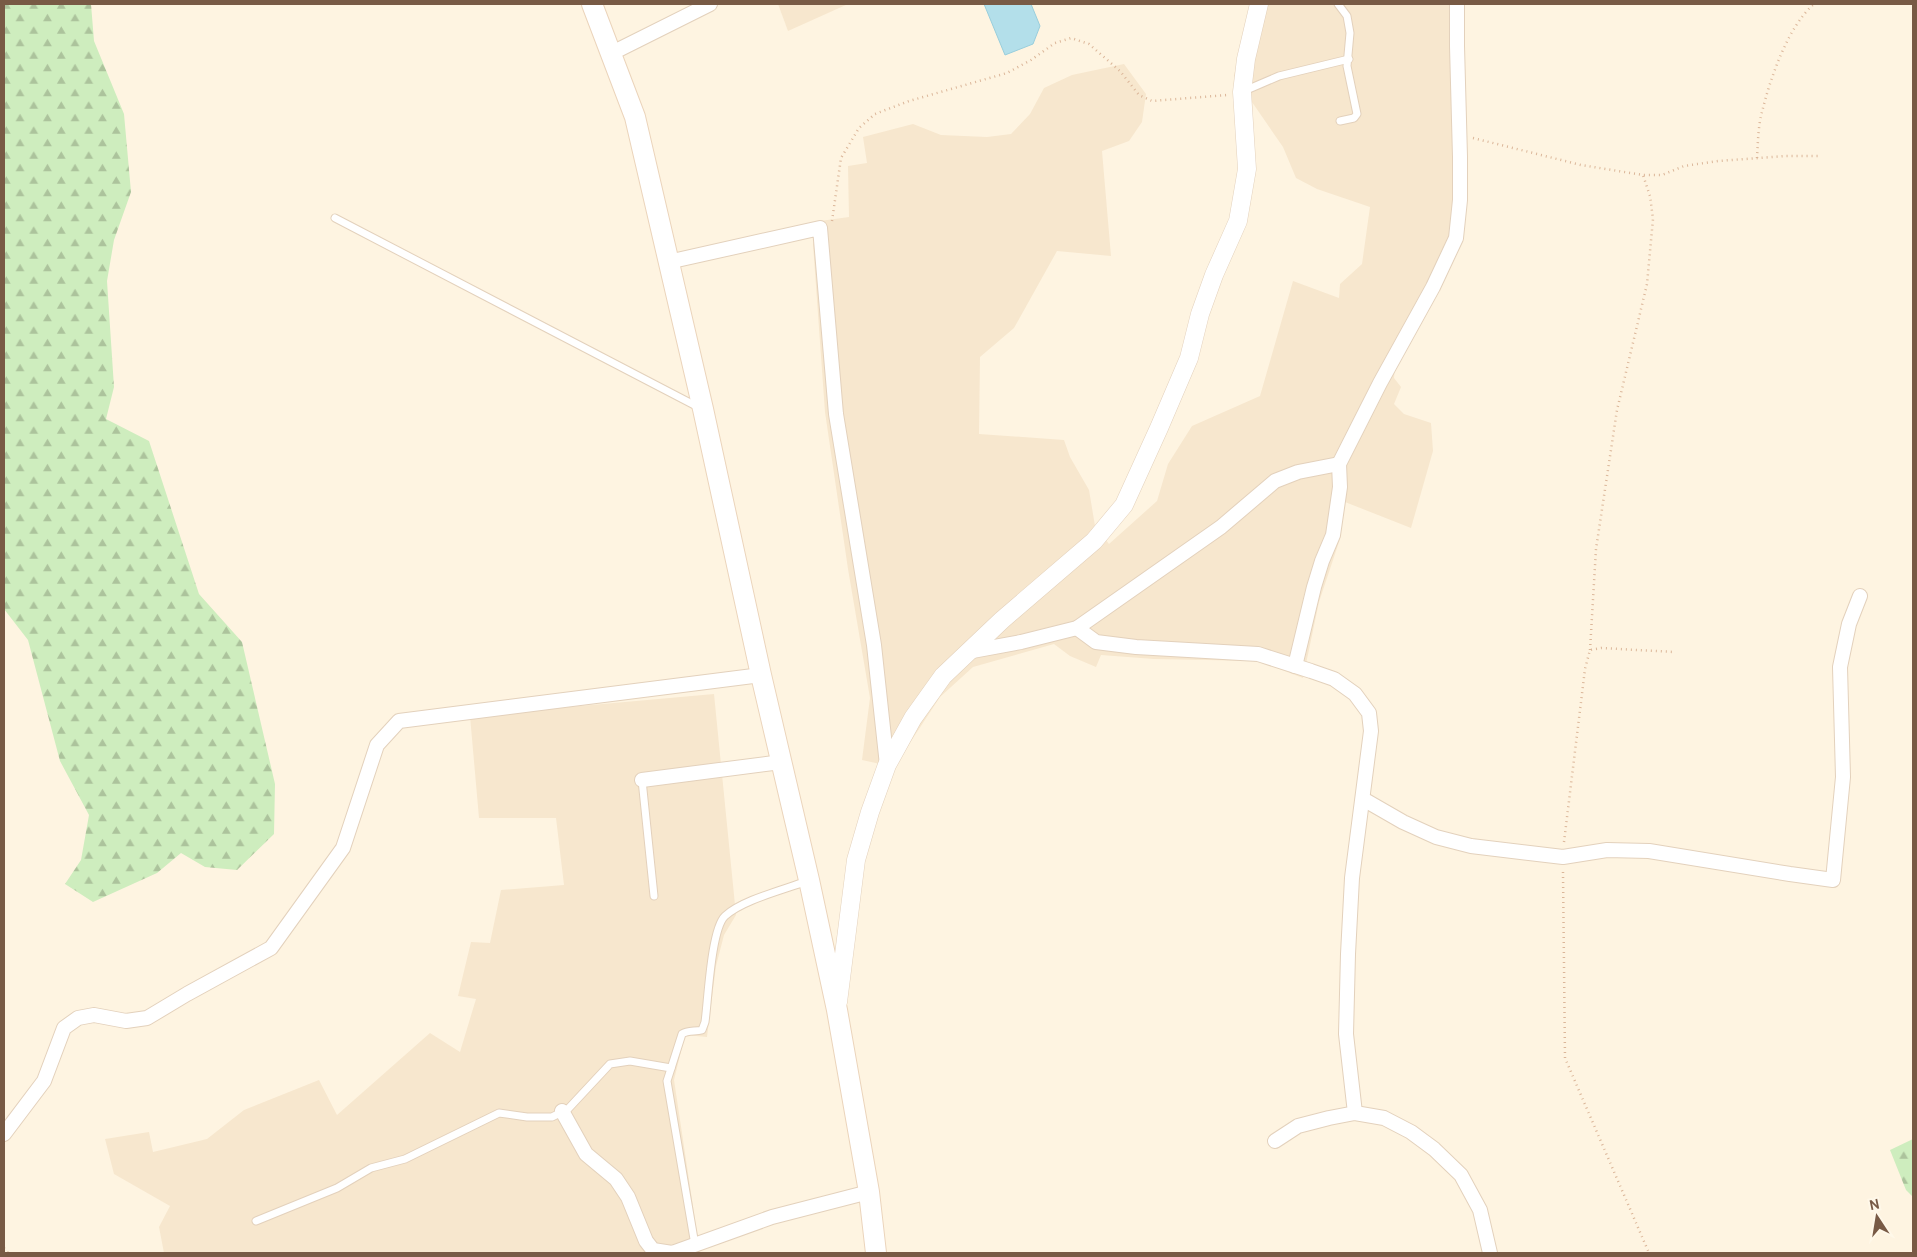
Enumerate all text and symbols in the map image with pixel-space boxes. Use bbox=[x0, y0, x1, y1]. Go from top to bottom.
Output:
north arrow bbox=[1852, 1192, 1902, 1242]
text: N bbox=[1868, 1196, 1881, 1215]

